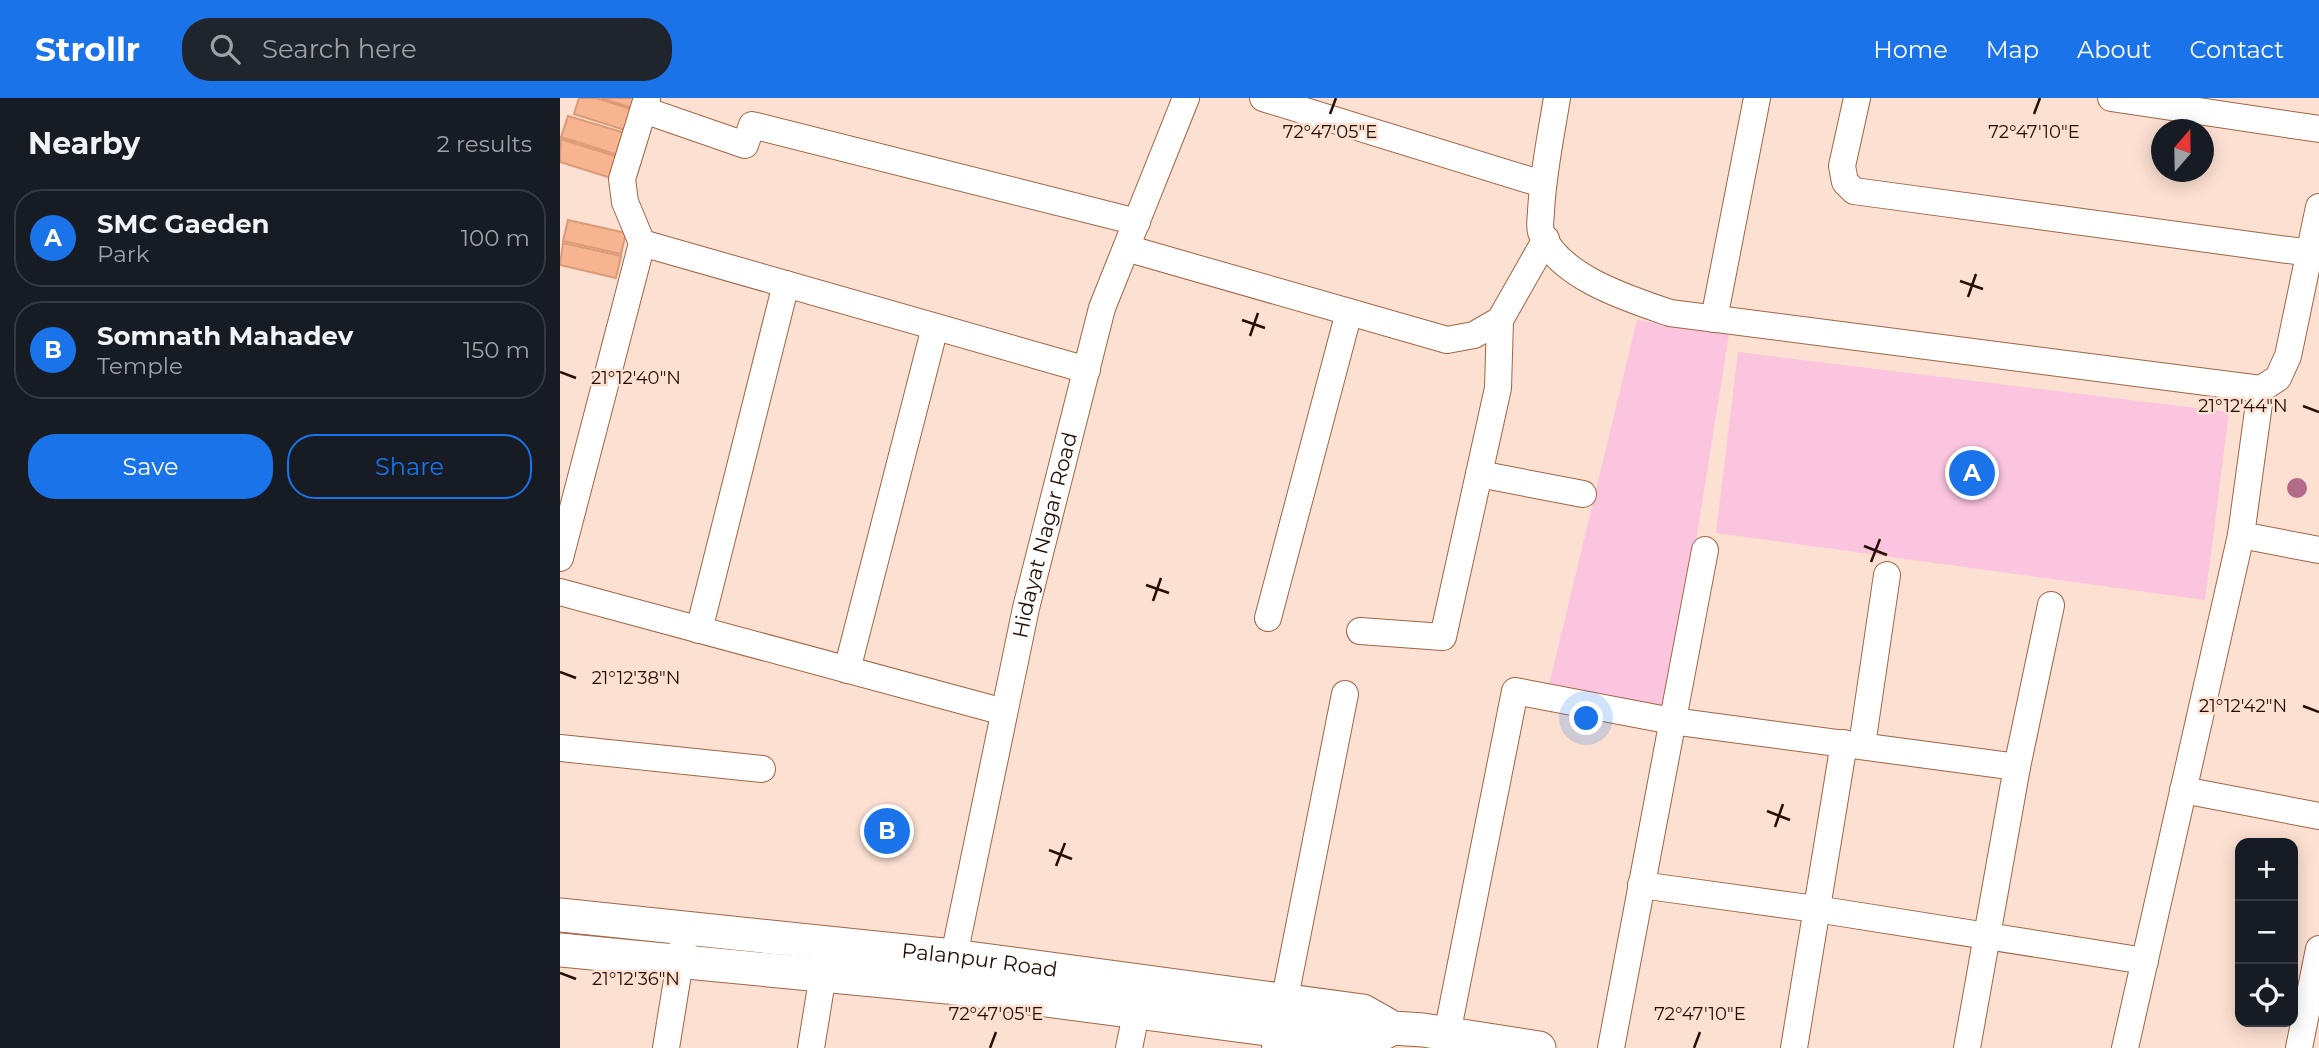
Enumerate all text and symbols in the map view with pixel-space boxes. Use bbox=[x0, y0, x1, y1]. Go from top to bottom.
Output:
search box bbox=[182, 18, 672, 81]
text: Strollr bbox=[35, 29, 140, 69]
icon: search bbox=[206, 30, 244, 68]
text: Search here bbox=[262, 33, 417, 65]
text: Home bbox=[1873, 35, 1948, 64]
text: Map bbox=[1986, 35, 2039, 64]
text: About bbox=[2077, 35, 2151, 64]
text: Contact bbox=[2189, 35, 2284, 64]
north arrow bbox=[2151, 119, 2214, 182]
text: 72°47'05"E bbox=[1283, 121, 1377, 143]
text: 72°47'10"E bbox=[1988, 121, 2080, 143]
text: Nearby bbox=[28, 125, 140, 162]
text: 2 results bbox=[437, 130, 532, 158]
text: SMC Gaeden bbox=[97, 208, 270, 240]
text: A bbox=[44, 224, 62, 252]
text: 100 m bbox=[461, 224, 530, 252]
text: Park bbox=[97, 240, 150, 268]
text: Somnath Mahadev bbox=[97, 320, 353, 352]
text: B bbox=[44, 336, 62, 364]
text: 150 m bbox=[463, 336, 530, 364]
text: Temple bbox=[97, 352, 183, 380]
text: 21°12'40"N bbox=[591, 367, 681, 389]
text: 21°12'44"N bbox=[2198, 395, 2288, 417]
street label: Hidayat Nagar Road bbox=[1007, 429, 1082, 640]
button: Save bbox=[28, 434, 273, 499]
button: Share bbox=[287, 434, 532, 499]
pin: A bbox=[1949, 447, 1995, 499]
text: 21°12'38"N bbox=[592, 667, 680, 689]
text: 21°12'42"N bbox=[2199, 695, 2287, 717]
your location bbox=[1569, 701, 1603, 735]
pin: B bbox=[864, 805, 910, 857]
map controls bbox=[2235, 838, 2298, 1027]
button: + bbox=[2235, 838, 2298, 901]
button: − bbox=[2235, 901, 2298, 964]
street label: Palanpur Road bbox=[901, 938, 1059, 982]
button: locate bbox=[2235, 964, 2298, 1027]
text: 21°12'36"N bbox=[592, 968, 680, 990]
text: 72°47'05"E bbox=[949, 1003, 1043, 1025]
text: 72°47'10"E bbox=[1654, 1003, 1746, 1025]

